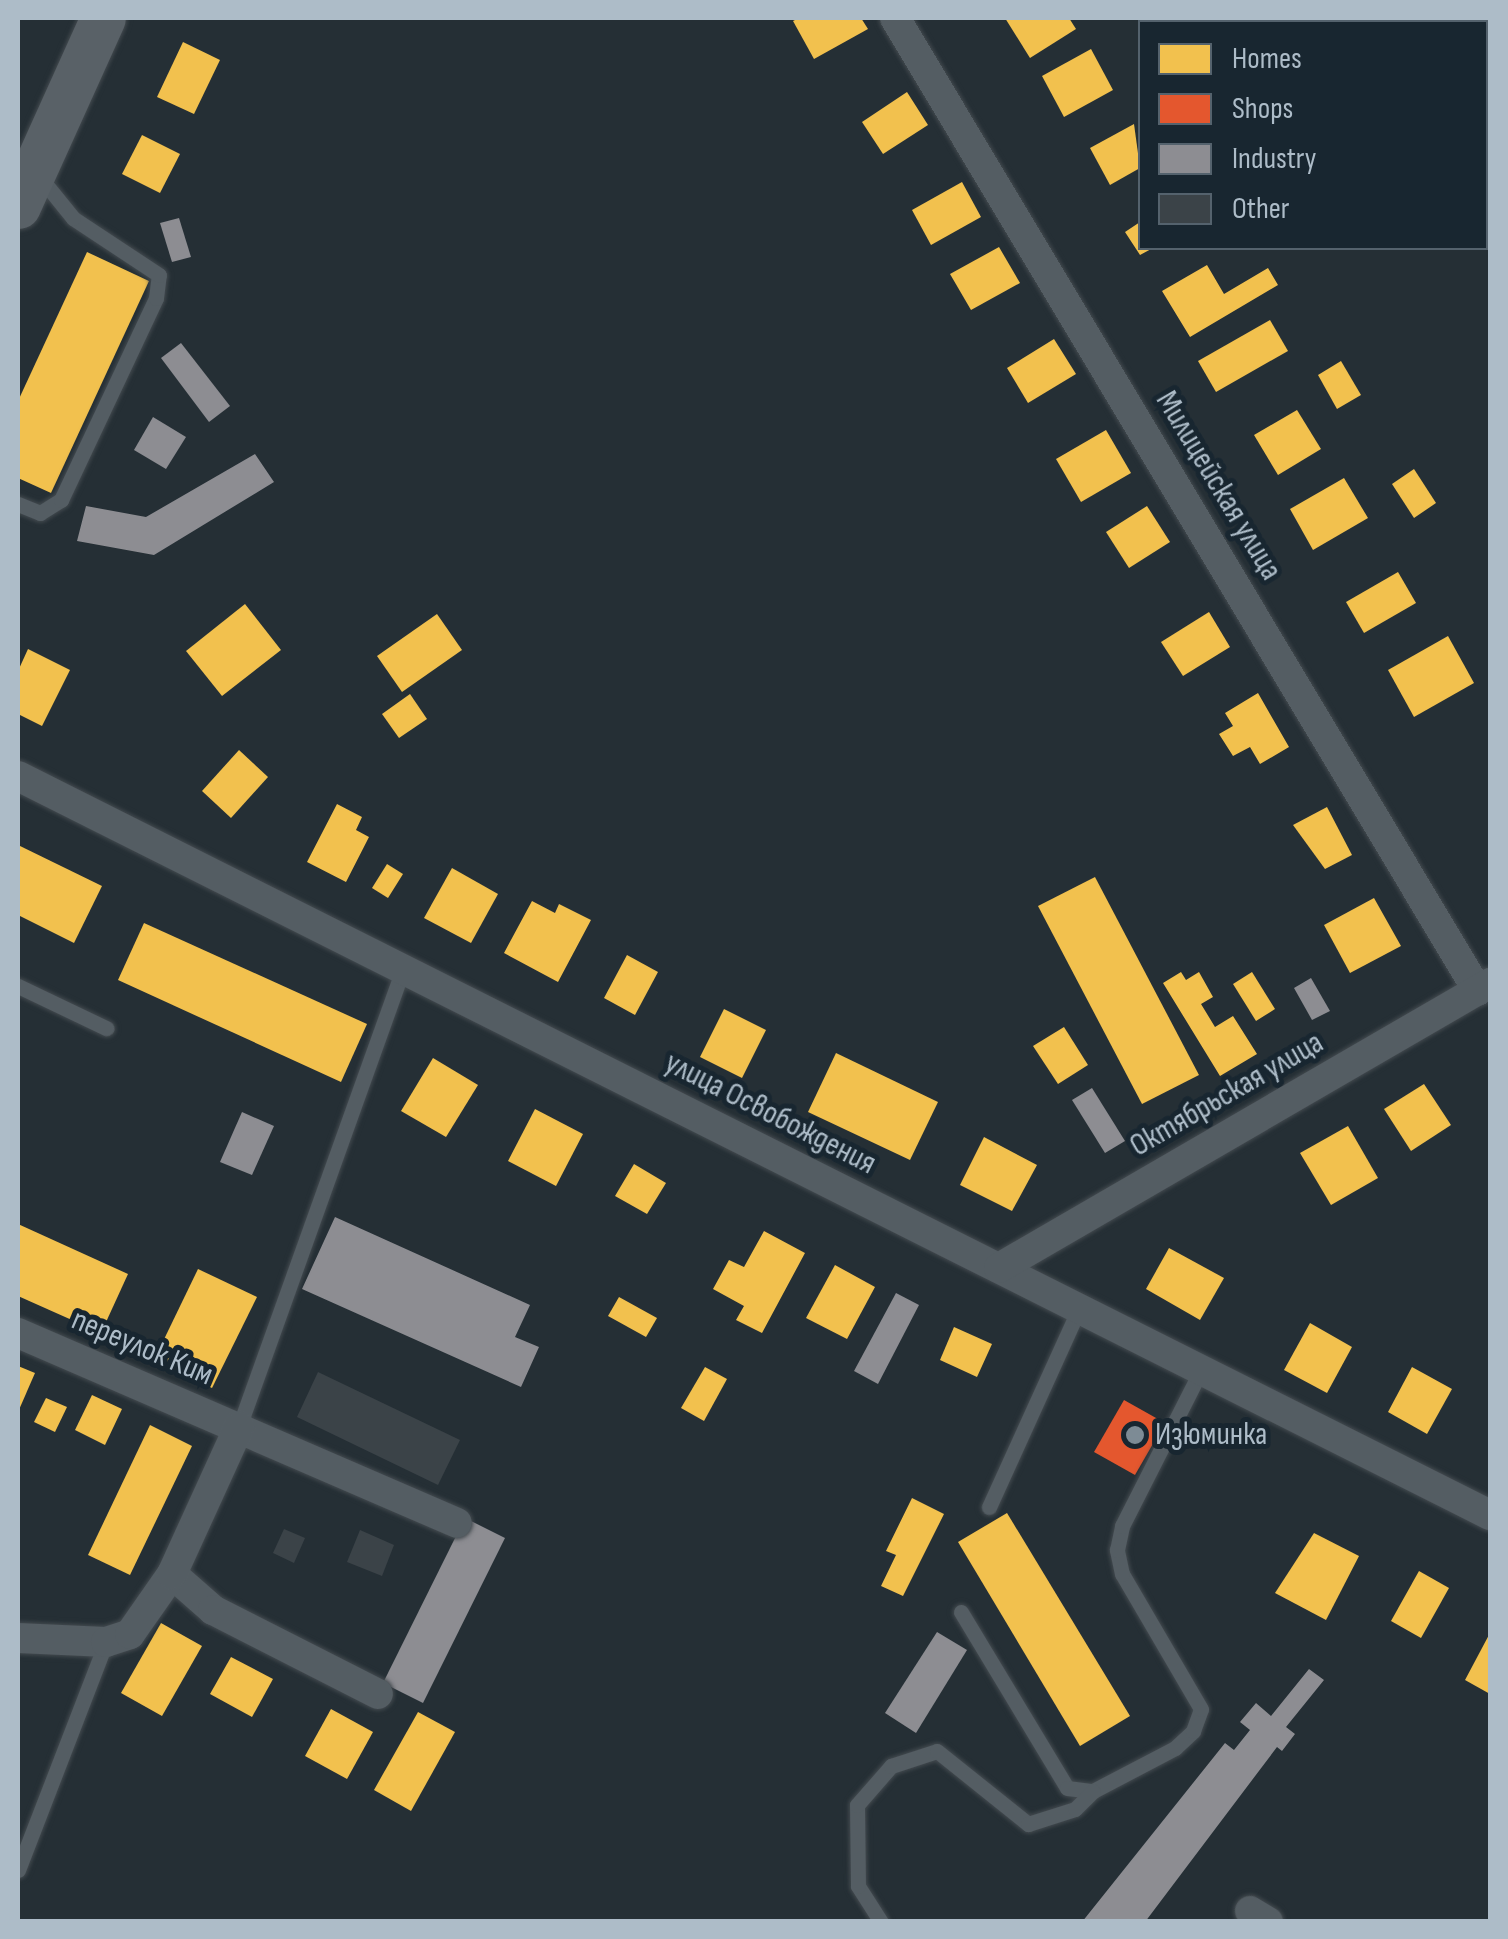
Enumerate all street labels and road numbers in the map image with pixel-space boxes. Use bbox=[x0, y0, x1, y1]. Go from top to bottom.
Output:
street label: Милицейская улица bbox=[1147, 385, 1289, 587]
street label: Октябрьская улица bbox=[1124, 1024, 1330, 1166]
street label: улица Освобождения bbox=[658, 1044, 882, 1184]
street label: переулок Ким bbox=[66, 1301, 218, 1395]

